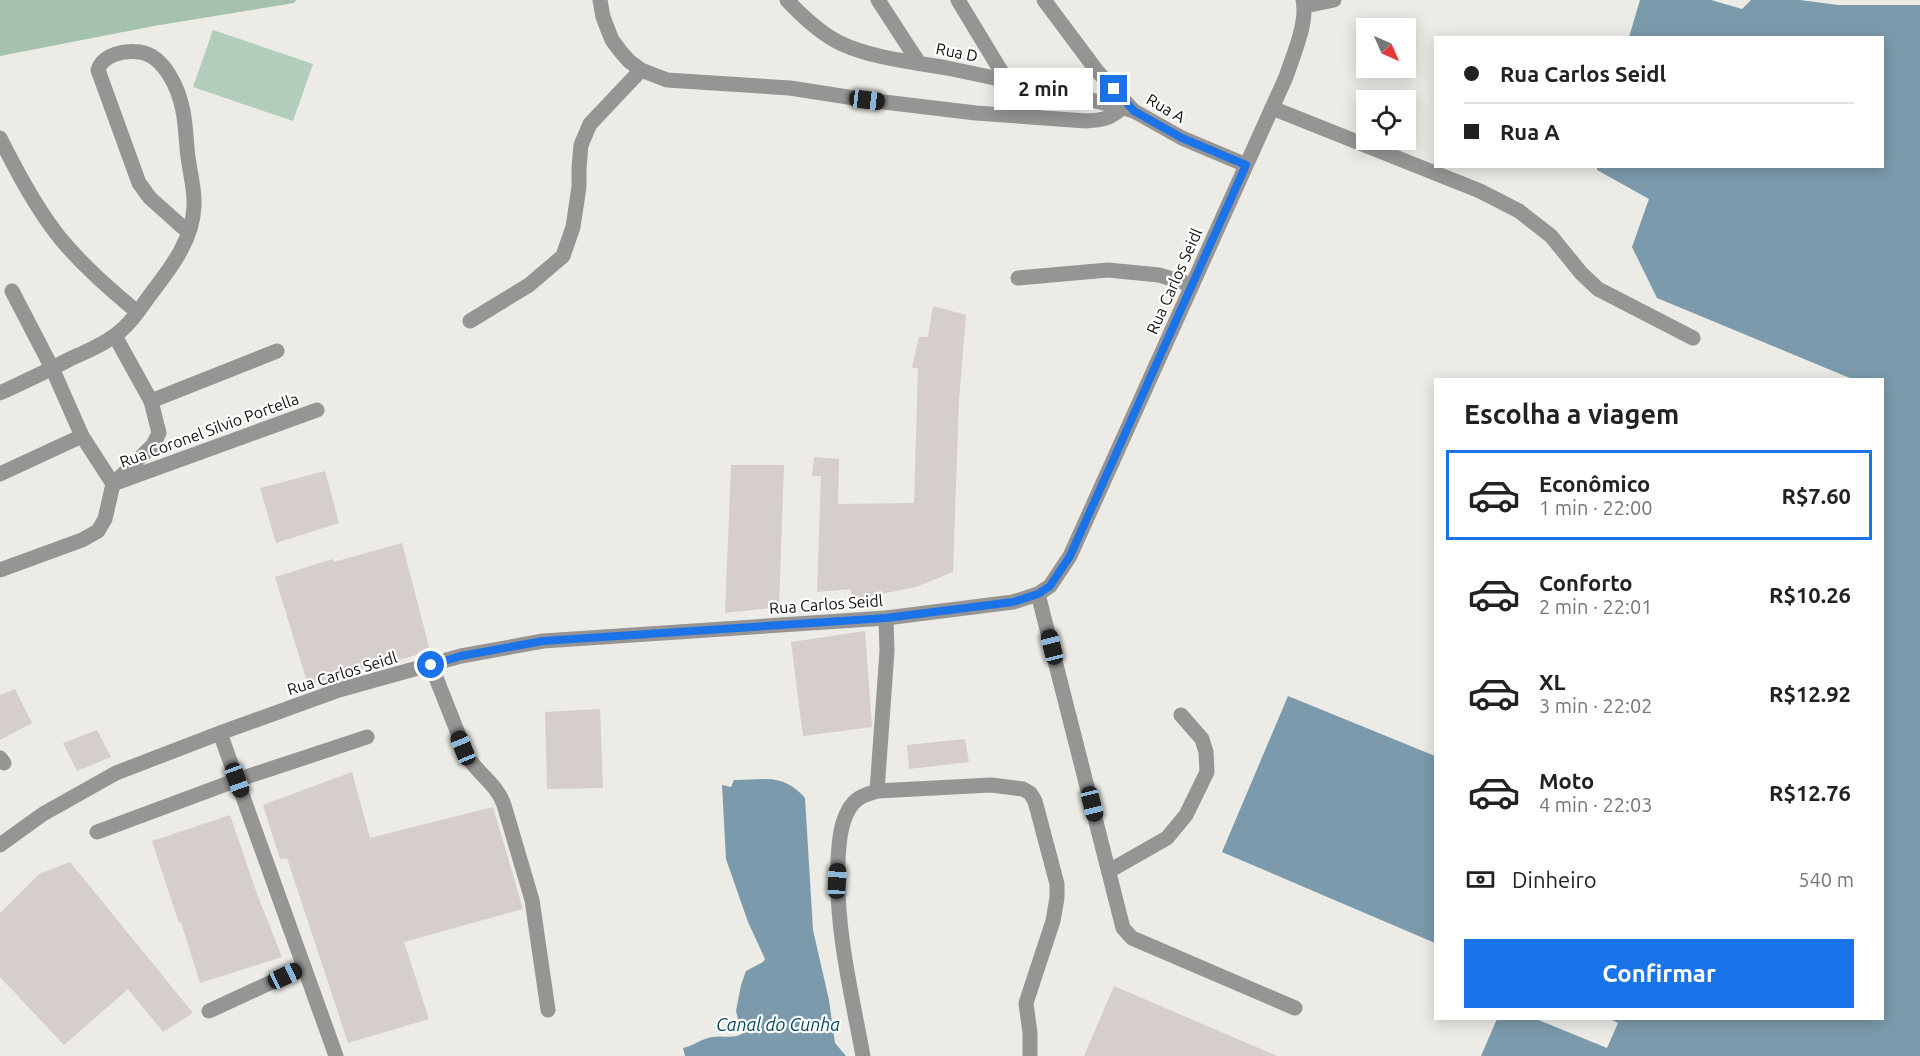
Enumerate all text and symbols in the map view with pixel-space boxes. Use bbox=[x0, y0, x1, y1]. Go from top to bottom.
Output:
north arrow bbox=[1356, 18, 1416, 78]
map controls bbox=[1356, 18, 1416, 150]
street label: Rua D bbox=[935, 39, 979, 65]
text: Rua Carlos Seidl bbox=[1500, 61, 1666, 86]
callout: 2 min bbox=[994, 68, 1093, 110]
route end bbox=[1100, 75, 1127, 102]
text: 2 min bbox=[1018, 77, 1069, 100]
car bbox=[848, 89, 886, 111]
street label: Rua A bbox=[1144, 90, 1189, 126]
button: locate bbox=[1356, 90, 1416, 150]
text: Rua A bbox=[1500, 119, 1560, 144]
street label: Rua Carlos Seidl bbox=[1143, 225, 1205, 337]
street label: Rua Coronel Silvio Portella bbox=[117, 389, 301, 471]
text: Escolha a viagem bbox=[1464, 399, 1679, 429]
icon: car bbox=[1467, 468, 1521, 522]
text: Econômico bbox=[1539, 471, 1650, 496]
text: R$7.60 bbox=[1782, 483, 1851, 508]
text: 1 min · 22:00 bbox=[1539, 496, 1653, 519]
icon: car bbox=[1467, 567, 1521, 621]
text: Conforto bbox=[1539, 570, 1633, 595]
text: R$10.26 bbox=[1769, 582, 1851, 607]
street label: Rua Carlos Seidl bbox=[769, 591, 883, 617]
text: 2 min · 22:01 bbox=[1539, 595, 1653, 618]
car bbox=[1039, 627, 1065, 667]
street label: Rua Carlos Seidl bbox=[285, 648, 399, 698]
route start bbox=[417, 651, 444, 678]
icon: car bbox=[1467, 666, 1521, 720]
text: XL bbox=[1539, 669, 1566, 694]
text: R$12.92 bbox=[1769, 681, 1851, 706]
text: 3 min · 22:02 bbox=[1539, 694, 1653, 717]
car bbox=[448, 728, 478, 768]
car bbox=[222, 760, 252, 800]
icon: car bbox=[1467, 765, 1521, 819]
text: Moto bbox=[1539, 768, 1594, 793]
text: R$12.76 bbox=[1769, 780, 1851, 805]
car bbox=[1079, 784, 1105, 824]
text: 4 min · 22:03 bbox=[1539, 793, 1653, 816]
car bbox=[827, 863, 847, 899]
icon: cash bbox=[1464, 863, 1497, 896]
text: Dinheiro bbox=[1512, 867, 1597, 892]
text: 540 m bbox=[1798, 868, 1854, 891]
button: Confirmar bbox=[1464, 939, 1854, 1008]
car bbox=[265, 960, 305, 992]
water label: Canal do Cunha bbox=[716, 1014, 840, 1034]

